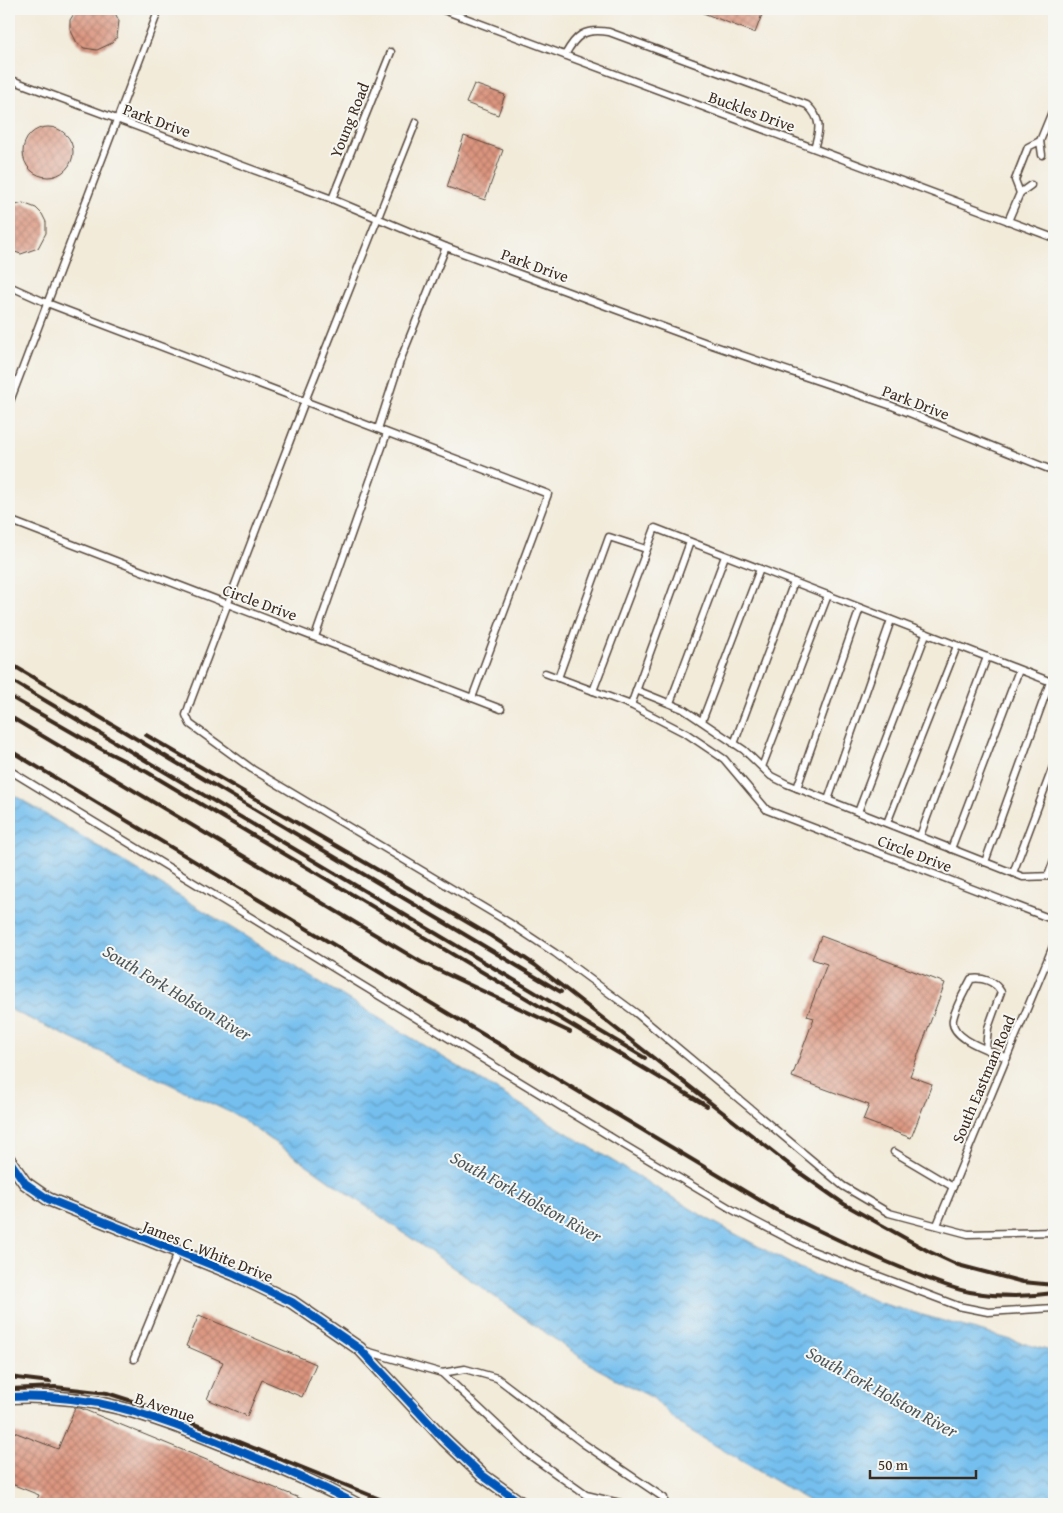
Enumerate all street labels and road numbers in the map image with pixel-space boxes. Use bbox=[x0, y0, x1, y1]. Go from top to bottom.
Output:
street label: Young Road bbox=[323, 78, 375, 161]
street label: Buckles Drive bbox=[705, 84, 799, 138]
street label: Park Drive bbox=[120, 97, 194, 143]
street label: Park Drive bbox=[498, 242, 572, 288]
street label: Park Drive bbox=[879, 378, 953, 426]
street label: Circle Drive bbox=[219, 577, 301, 627]
street label: Circle Drive bbox=[874, 828, 956, 878]
street label: South Eastman Road bbox=[945, 1011, 1021, 1147]
street label: James C. White Drive bbox=[137, 1213, 277, 1288]
street label: B Avenue bbox=[132, 1386, 198, 1428]

